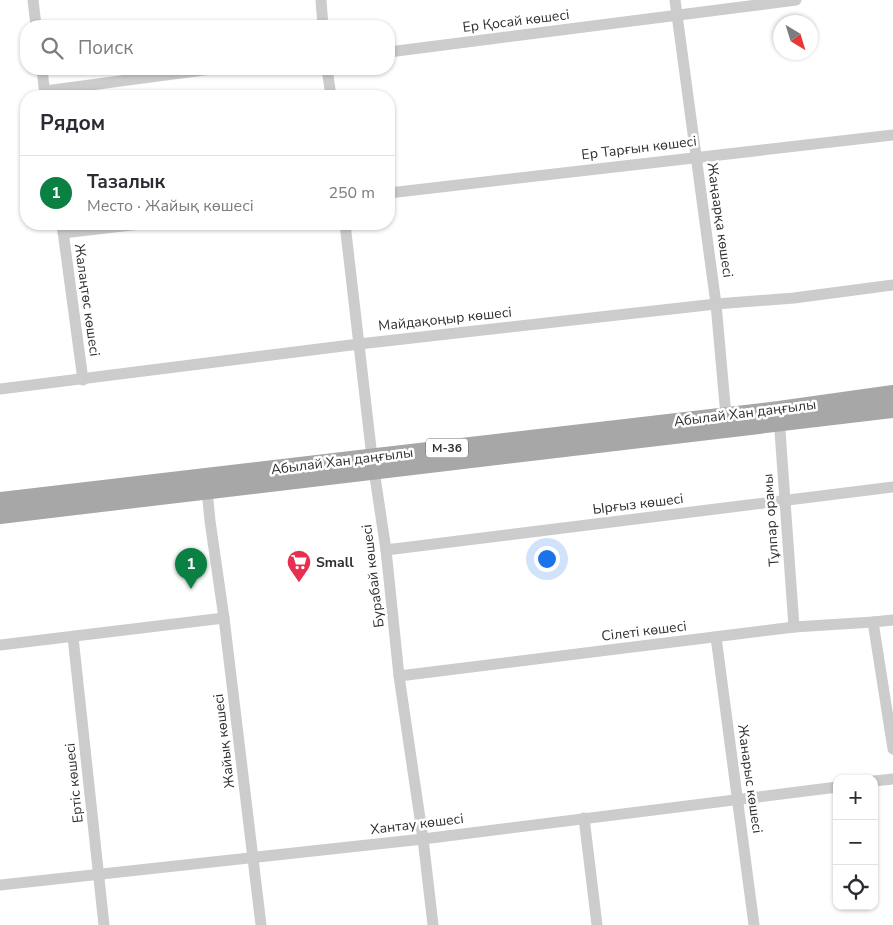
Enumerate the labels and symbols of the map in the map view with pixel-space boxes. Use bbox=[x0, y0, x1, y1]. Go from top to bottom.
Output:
street label: Ер Қосай көшесі bbox=[462, 5, 570, 37]
north arrow bbox=[773, 15, 818, 60]
street label: Ер Тарғын көшесі bbox=[580, 132, 698, 164]
street label: Жаңаарқа көшесі bbox=[703, 161, 737, 279]
street label: Жалаңтөс көшесі bbox=[70, 242, 104, 358]
street label: Майдақоңыр көшесі bbox=[377, 303, 513, 335]
street label: Абылай Хан даңғылы bbox=[673, 395, 817, 431]
road number: M-36 bbox=[426, 438, 468, 458]
street label: Абылай Хан даңғылы bbox=[270, 443, 414, 479]
street label: Тұлпар орамы bbox=[758, 473, 784, 567]
street label: Ырғыз көшесі bbox=[591, 489, 685, 519]
street label: Бурабай көшесі bbox=[357, 523, 389, 629]
your location bbox=[534, 546, 560, 572]
pin: 1 bbox=[175, 548, 207, 589]
supermarket icon: Small bbox=[286, 549, 312, 583]
place label: Small bbox=[316, 553, 354, 572]
street label: Сілеті көшесі bbox=[600, 616, 688, 646]
street label: Жайық көшесі bbox=[209, 693, 239, 789]
street label: Жанарыс көшесі bbox=[733, 723, 767, 835]
street label: Ертіс көшесі bbox=[60, 742, 88, 824]
street label: Хантау көшесі bbox=[369, 809, 465, 839]

